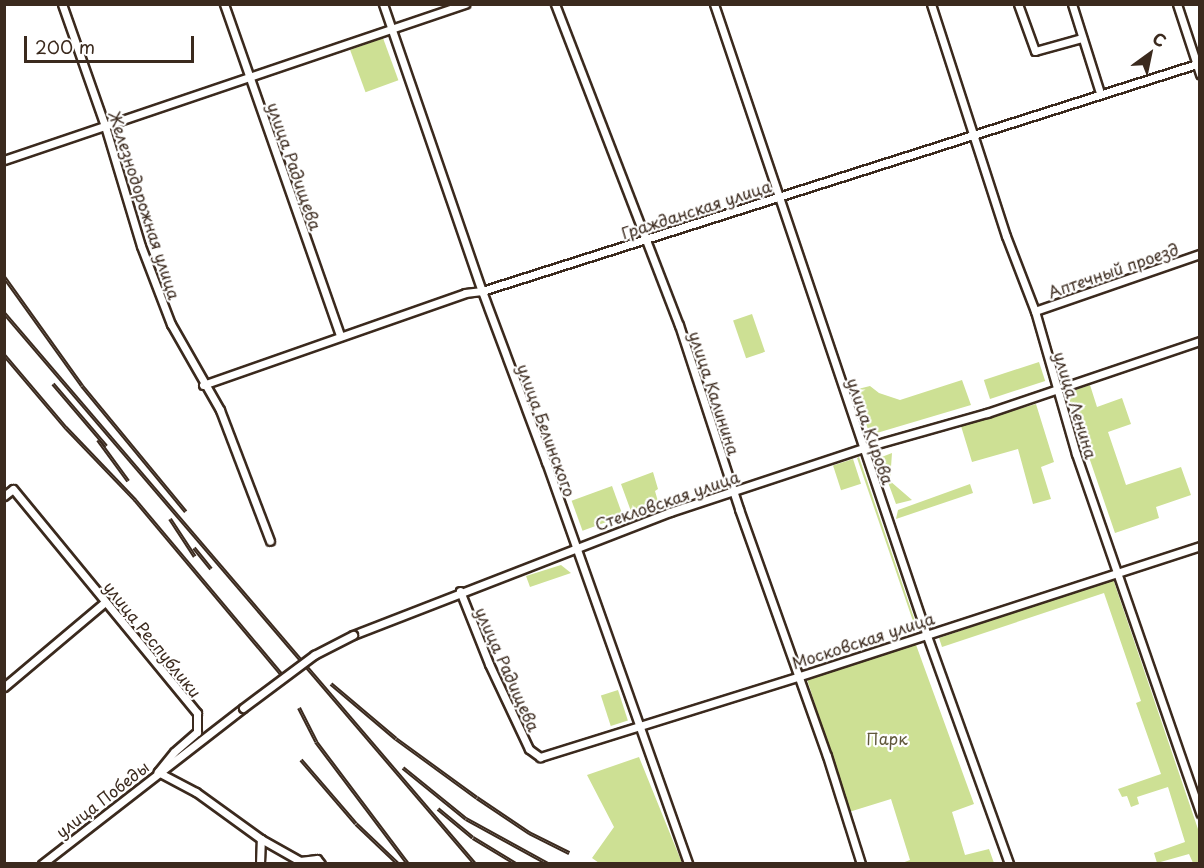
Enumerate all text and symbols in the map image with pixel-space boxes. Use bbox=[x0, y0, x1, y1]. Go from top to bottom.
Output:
scale bar bbox=[27, 24, 196, 62]
north arrow bbox=[1120, 24, 1180, 84]
text: С bbox=[1148, 26, 1171, 52]
text: 200 m bbox=[35, 33, 95, 60]
street label: улица Радищева bbox=[264, 99, 326, 233]
street label: Железнодорожная улица bbox=[105, 108, 185, 302]
street label: Гражданская улица bbox=[618, 176, 774, 242]
street label: Аптечный проезд bbox=[1045, 239, 1181, 301]
street label: улица Калинина bbox=[686, 328, 744, 458]
street label: улица Ленина bbox=[1050, 349, 1102, 461]
street label: улица Белинского bbox=[514, 361, 580, 499]
street label: улица Кирова bbox=[844, 375, 898, 487]
street label: Стекловская улица bbox=[592, 466, 742, 534]
street label: улица Республики bbox=[100, 577, 206, 701]
street label: улица Радищева bbox=[472, 604, 544, 734]
street label: Московская улица bbox=[789, 608, 937, 672]
park label: Парк bbox=[866, 728, 908, 748]
street label: улица Победы bbox=[51, 756, 153, 842]

